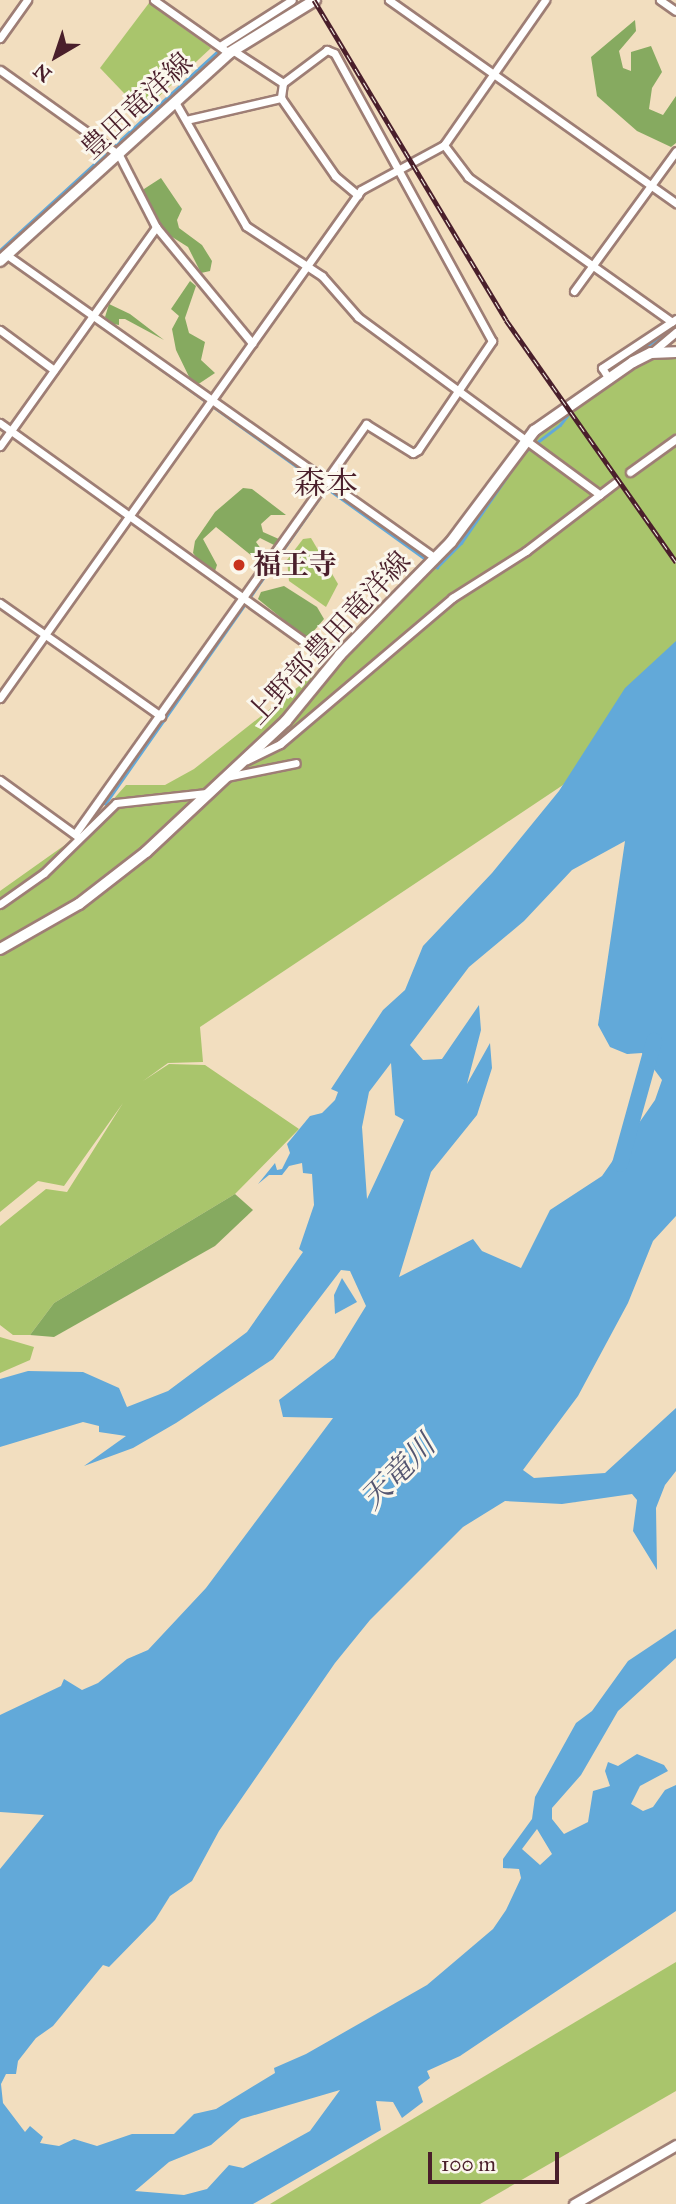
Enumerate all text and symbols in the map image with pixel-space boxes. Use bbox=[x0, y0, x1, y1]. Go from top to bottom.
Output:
north arrow bbox=[21, 21, 91, 91]
street label: 豊田竜洋線 bbox=[74, 46, 200, 166]
text: N bbox=[29, 59, 56, 87]
district label: 森本 bbox=[294, 465, 358, 503]
street label: 上野部豊田竜洋線 bbox=[240, 545, 418, 731]
place label: 福王寺 bbox=[253, 548, 337, 582]
marker: 福王寺 bbox=[231, 557, 247, 573]
water label: 天竜川 bbox=[353, 1427, 443, 1517]
scale bar bbox=[431, 2138, 562, 2182]
text: 100 m bbox=[441, 2151, 496, 2177]

